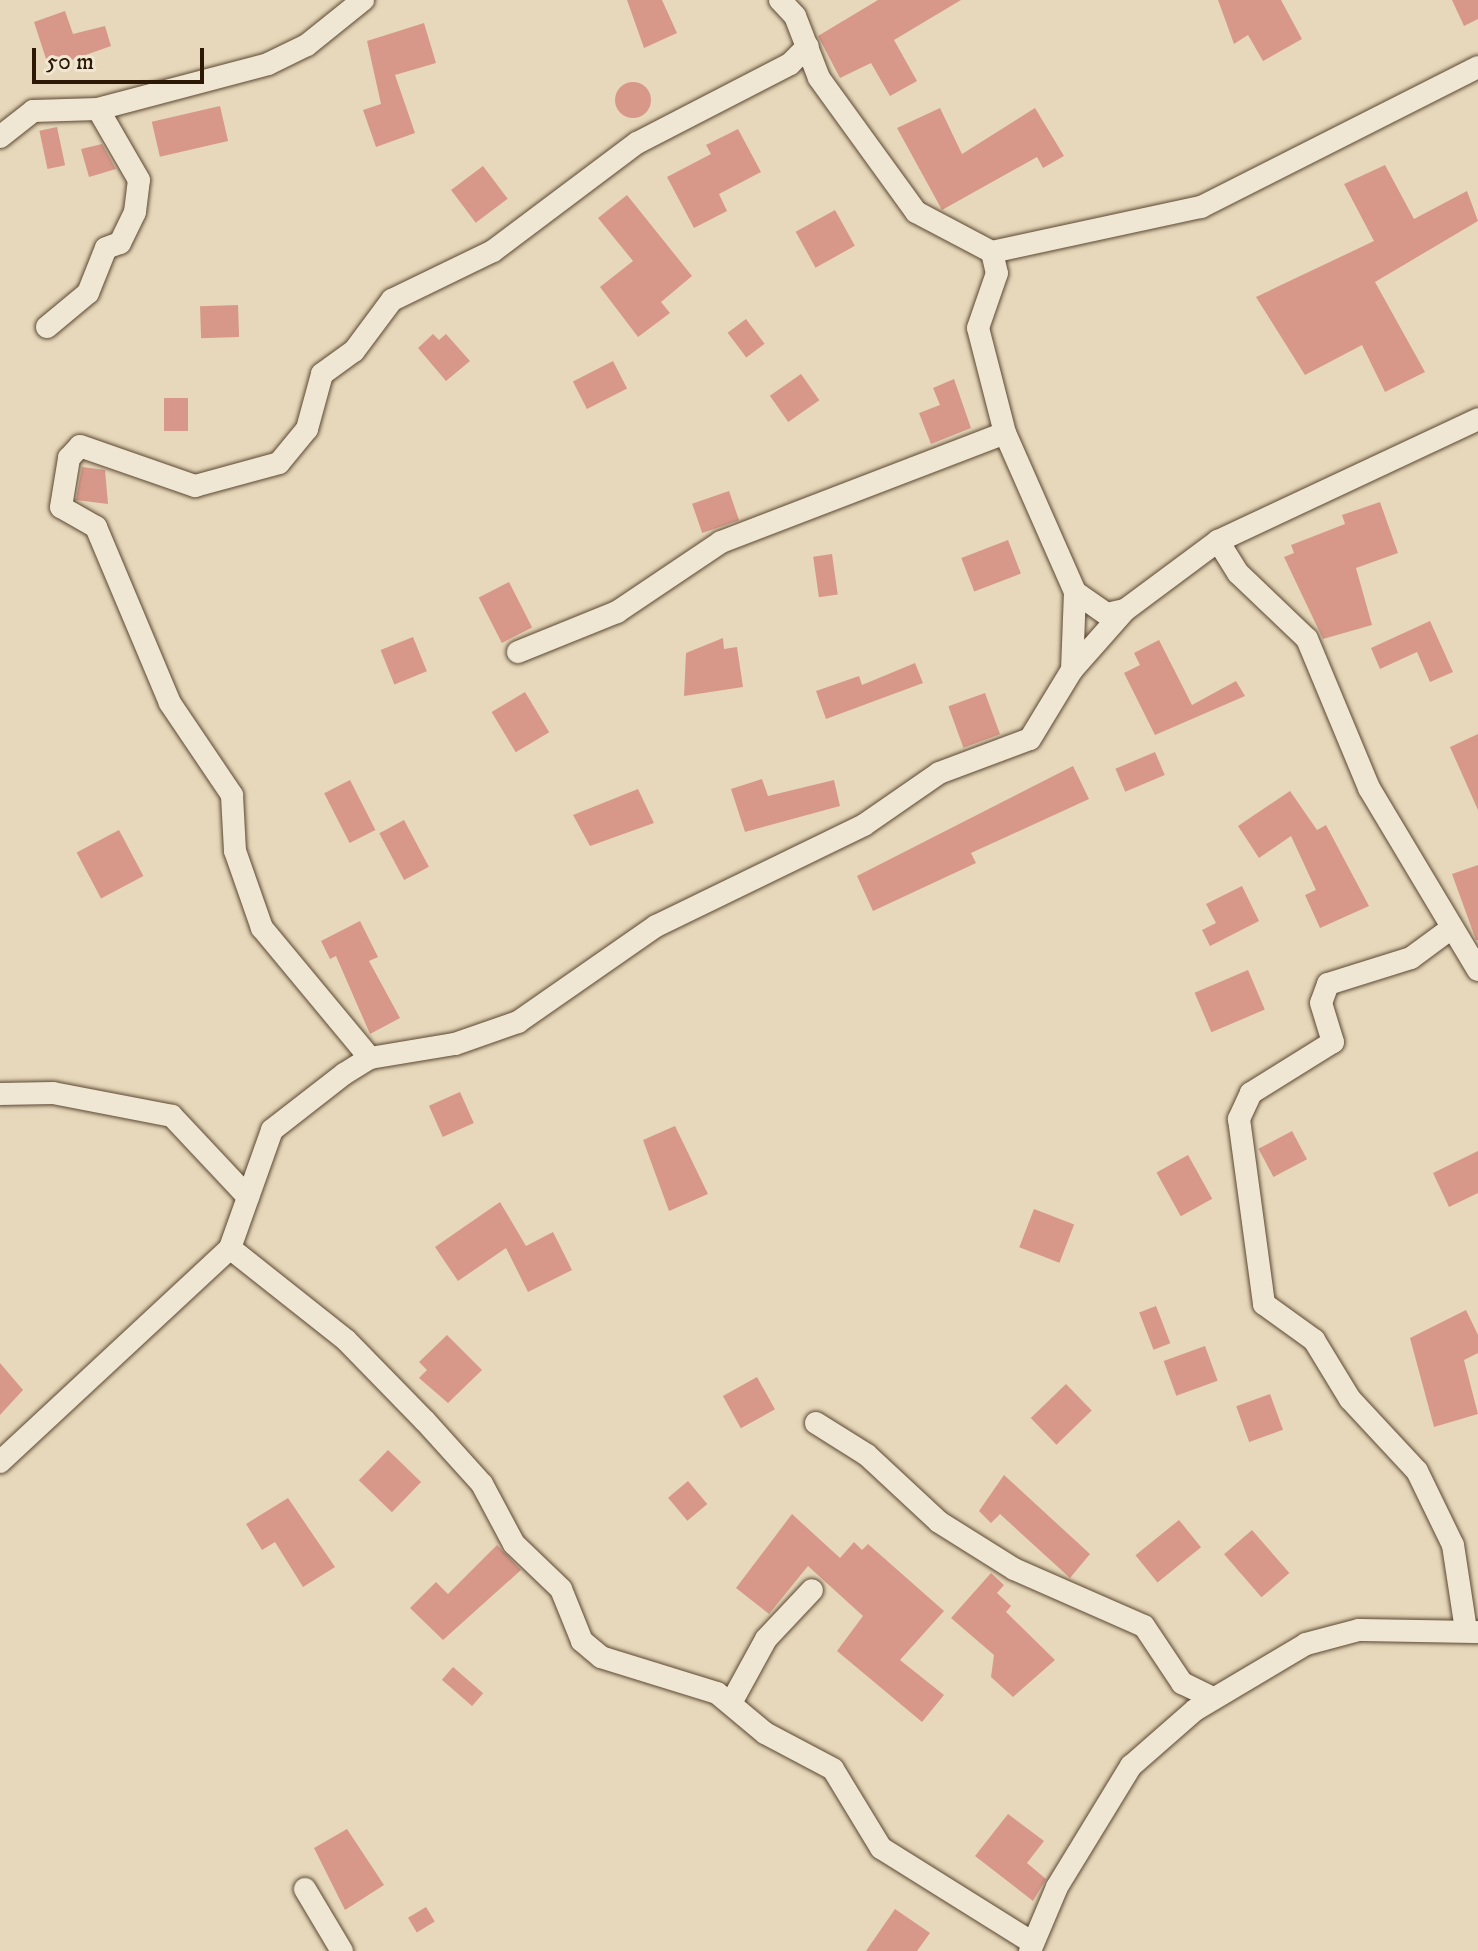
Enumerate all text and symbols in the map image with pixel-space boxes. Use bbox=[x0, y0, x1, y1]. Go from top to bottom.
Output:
scale bar bbox=[36, 32, 208, 82]
text: 50 m bbox=[46, 47, 94, 77]

